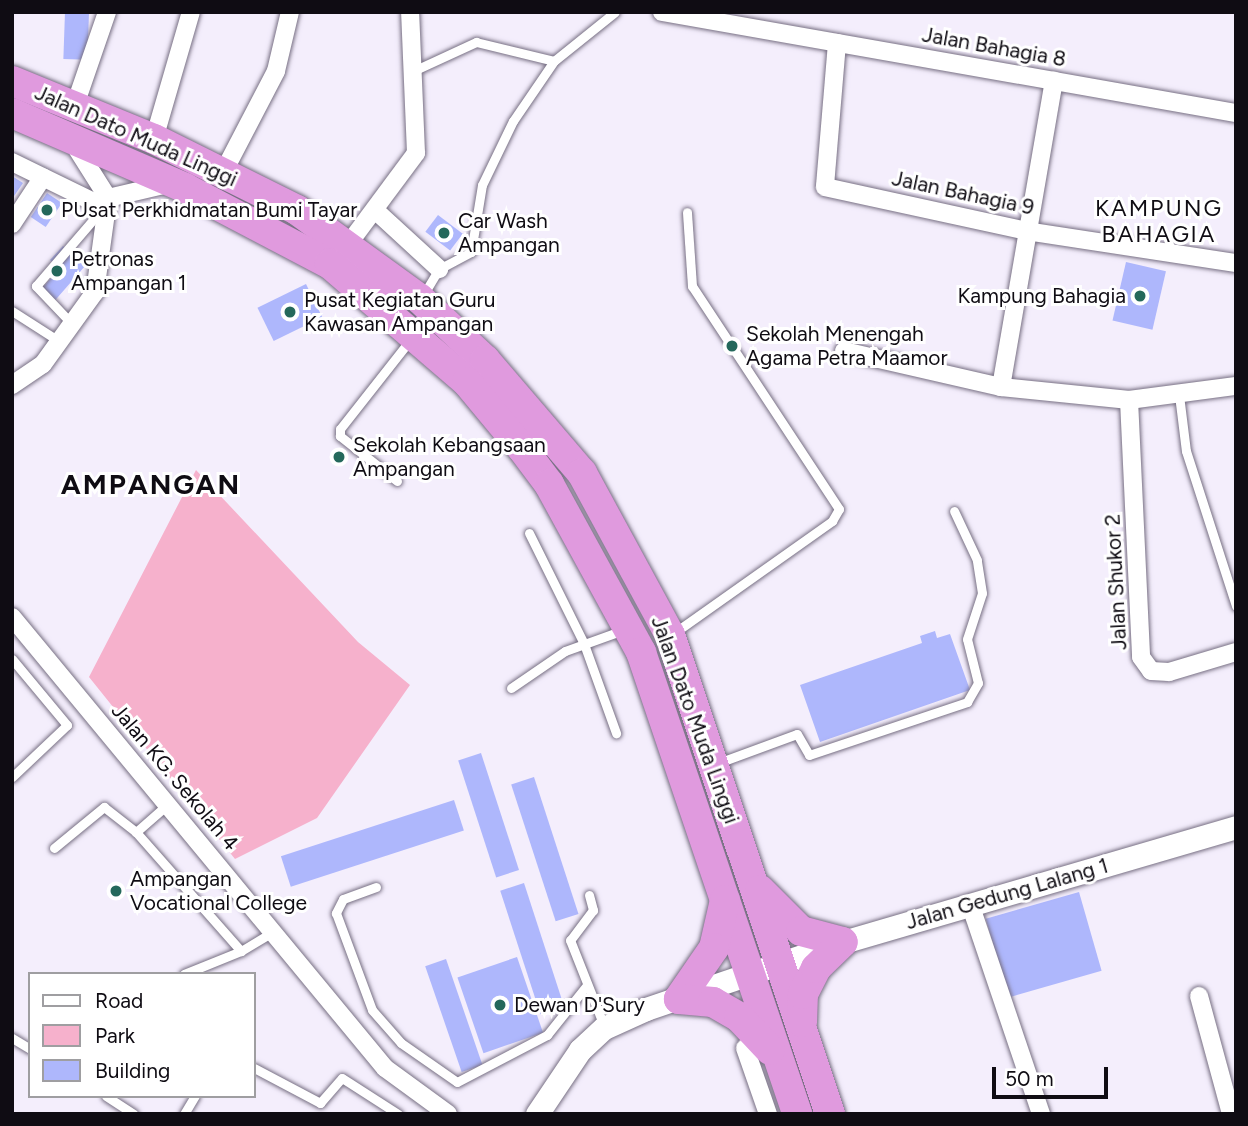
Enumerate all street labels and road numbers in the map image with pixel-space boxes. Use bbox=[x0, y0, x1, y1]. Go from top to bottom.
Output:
street label: Jalan Bahagia 8 bbox=[920, 22, 1068, 72]
street label: Jalan Dato Muda Linggi bbox=[31, 80, 241, 192]
street label: Jalan Bahagia 9 bbox=[890, 166, 1036, 220]
street label: Jalan Shukor 2 bbox=[1100, 513, 1132, 651]
street label: Jalan Dato Muda Linggi bbox=[646, 613, 744, 827]
street label: Jalan KG. Sekolah 4 bbox=[106, 698, 244, 856]
street label: Jalan Gedung Lalang 1 bbox=[903, 853, 1111, 935]

